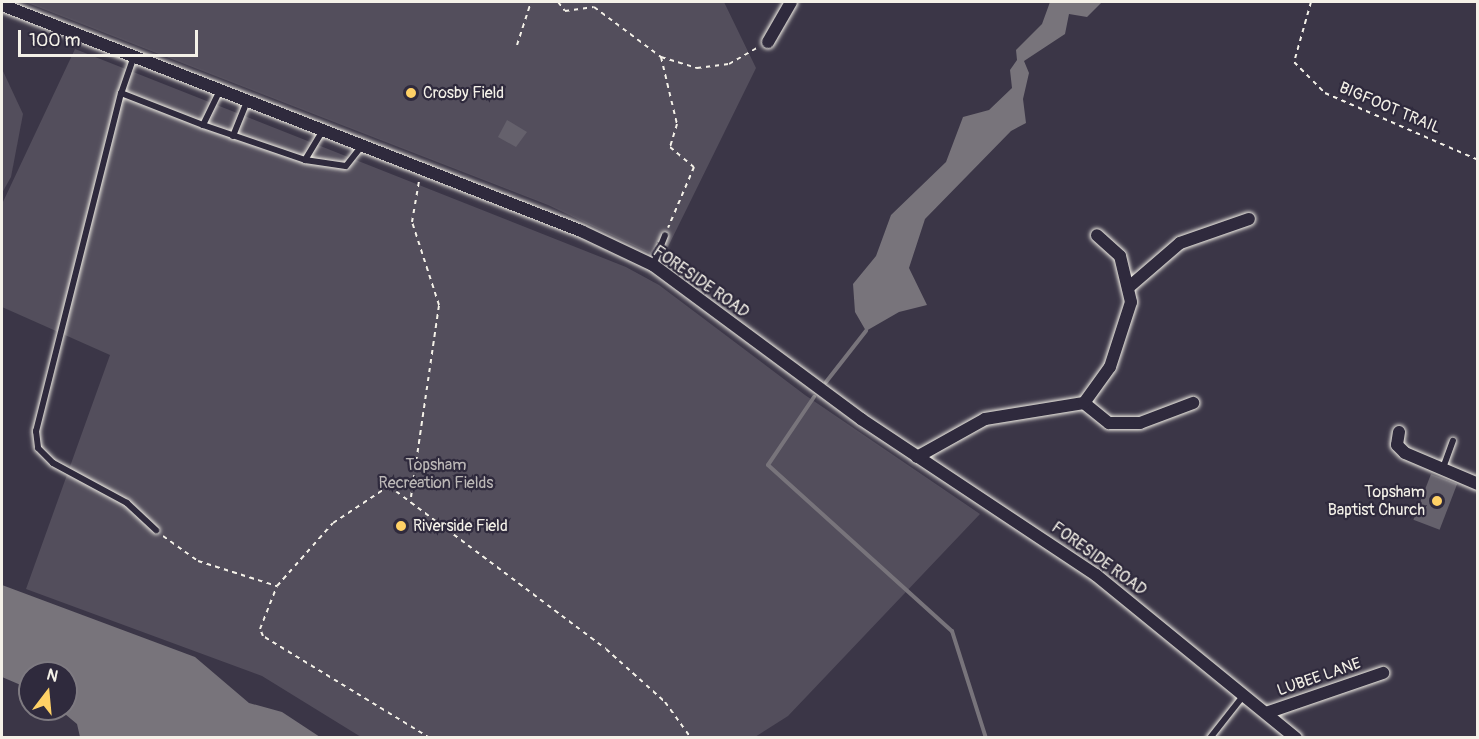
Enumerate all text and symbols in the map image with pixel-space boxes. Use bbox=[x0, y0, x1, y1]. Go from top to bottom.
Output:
scale bar bbox=[21, 18, 201, 56]
text: 100 m bbox=[29, 29, 81, 52]
street label: BIGFOOT TRAIL bbox=[1336, 78, 1444, 138]
place label: Crosby Field bbox=[423, 83, 504, 103]
marker: Crosby Field bbox=[404, 86, 418, 100]
street label: FORESIDE ROAD bbox=[649, 242, 753, 322]
park label: Topsham Recreation Fields bbox=[379, 455, 493, 493]
place label: Topsham Baptist Church bbox=[1328, 482, 1425, 520]
marker: Topsham Baptist Church bbox=[1430, 494, 1444, 508]
place label: Riverside Field bbox=[413, 516, 508, 536]
street label: FORESIDE ROAD bbox=[1048, 518, 1150, 600]
marker: Riverside Field bbox=[394, 519, 408, 533]
street label: LUBEE LANE bbox=[1275, 654, 1363, 700]
north arrow bbox=[18, 661, 78, 721]
text: N bbox=[44, 665, 60, 687]

